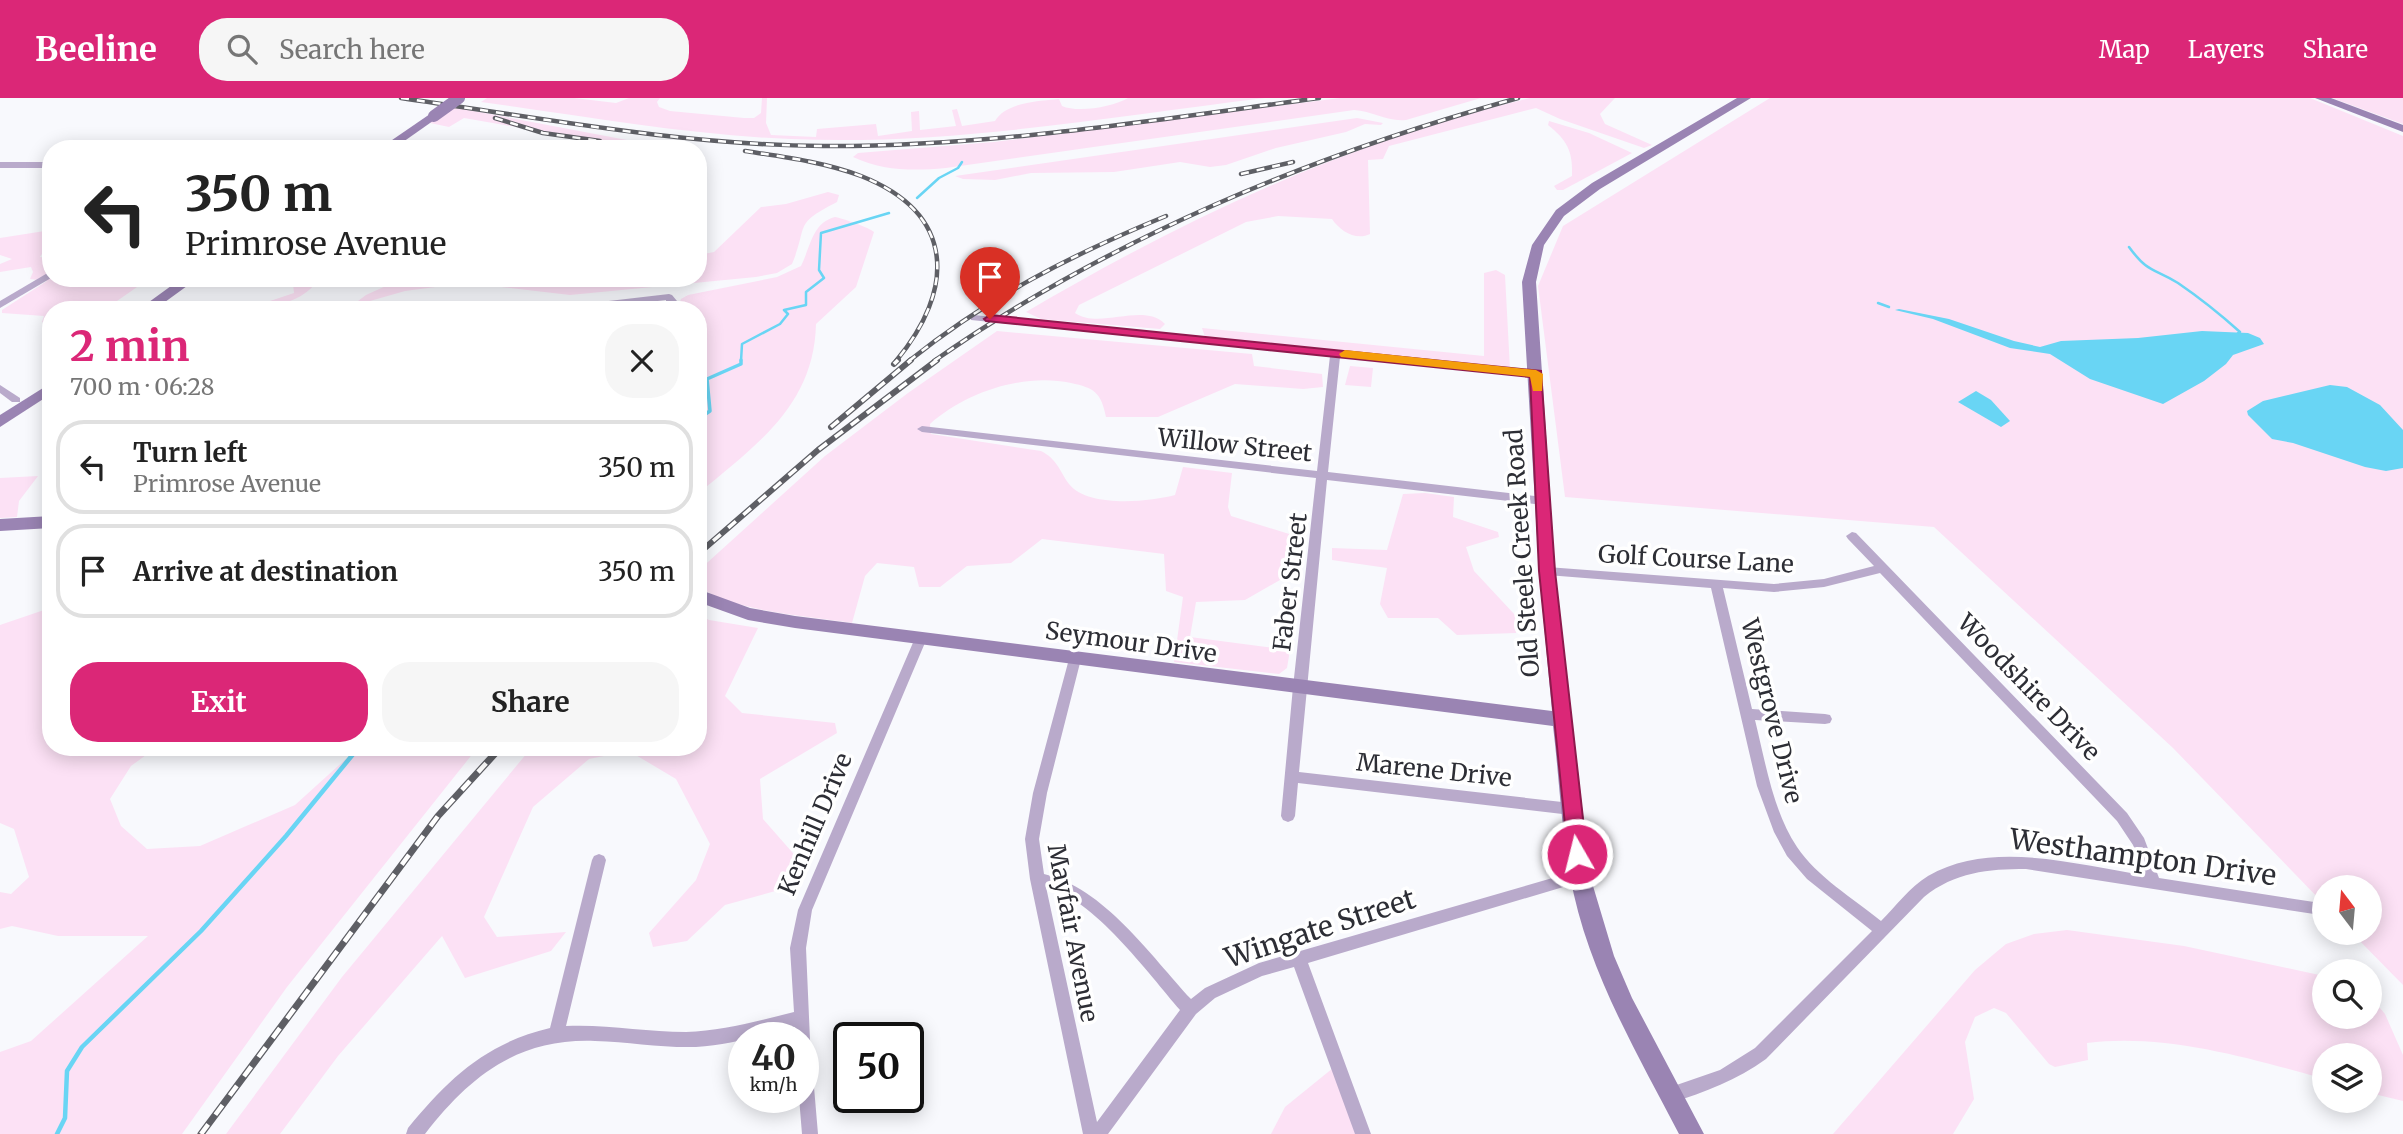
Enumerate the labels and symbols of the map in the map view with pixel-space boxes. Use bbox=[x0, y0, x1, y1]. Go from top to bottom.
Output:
pin bbox=[960, 247, 1020, 319]
street label: Willow Street bbox=[1155, 421, 1314, 469]
street label: Old Steele Creek Road bbox=[1498, 428, 1546, 678]
street label: Faber Street bbox=[1266, 510, 1314, 653]
street label: Golf Course Lane bbox=[1597, 538, 1795, 580]
street label: Woodshire Drive bbox=[1950, 606, 2107, 767]
street label: Seymour Drive bbox=[1043, 615, 1219, 669]
street label: Westgrove Drive bbox=[1734, 615, 1810, 806]
street label: Marene Drive bbox=[1355, 746, 1513, 794]
street label: Kenhill Drive bbox=[771, 748, 859, 900]
position arrow bbox=[1540, 817, 1614, 891]
street label: Westhampton Drive bbox=[2006, 820, 2279, 894]
street label: Mayfair Avenue bbox=[1041, 841, 1105, 1025]
north arrow bbox=[2312, 875, 2382, 945]
street label: Wingate Street bbox=[1219, 880, 1420, 976]
speed limit sign: 50 bbox=[833, 1022, 924, 1113]

